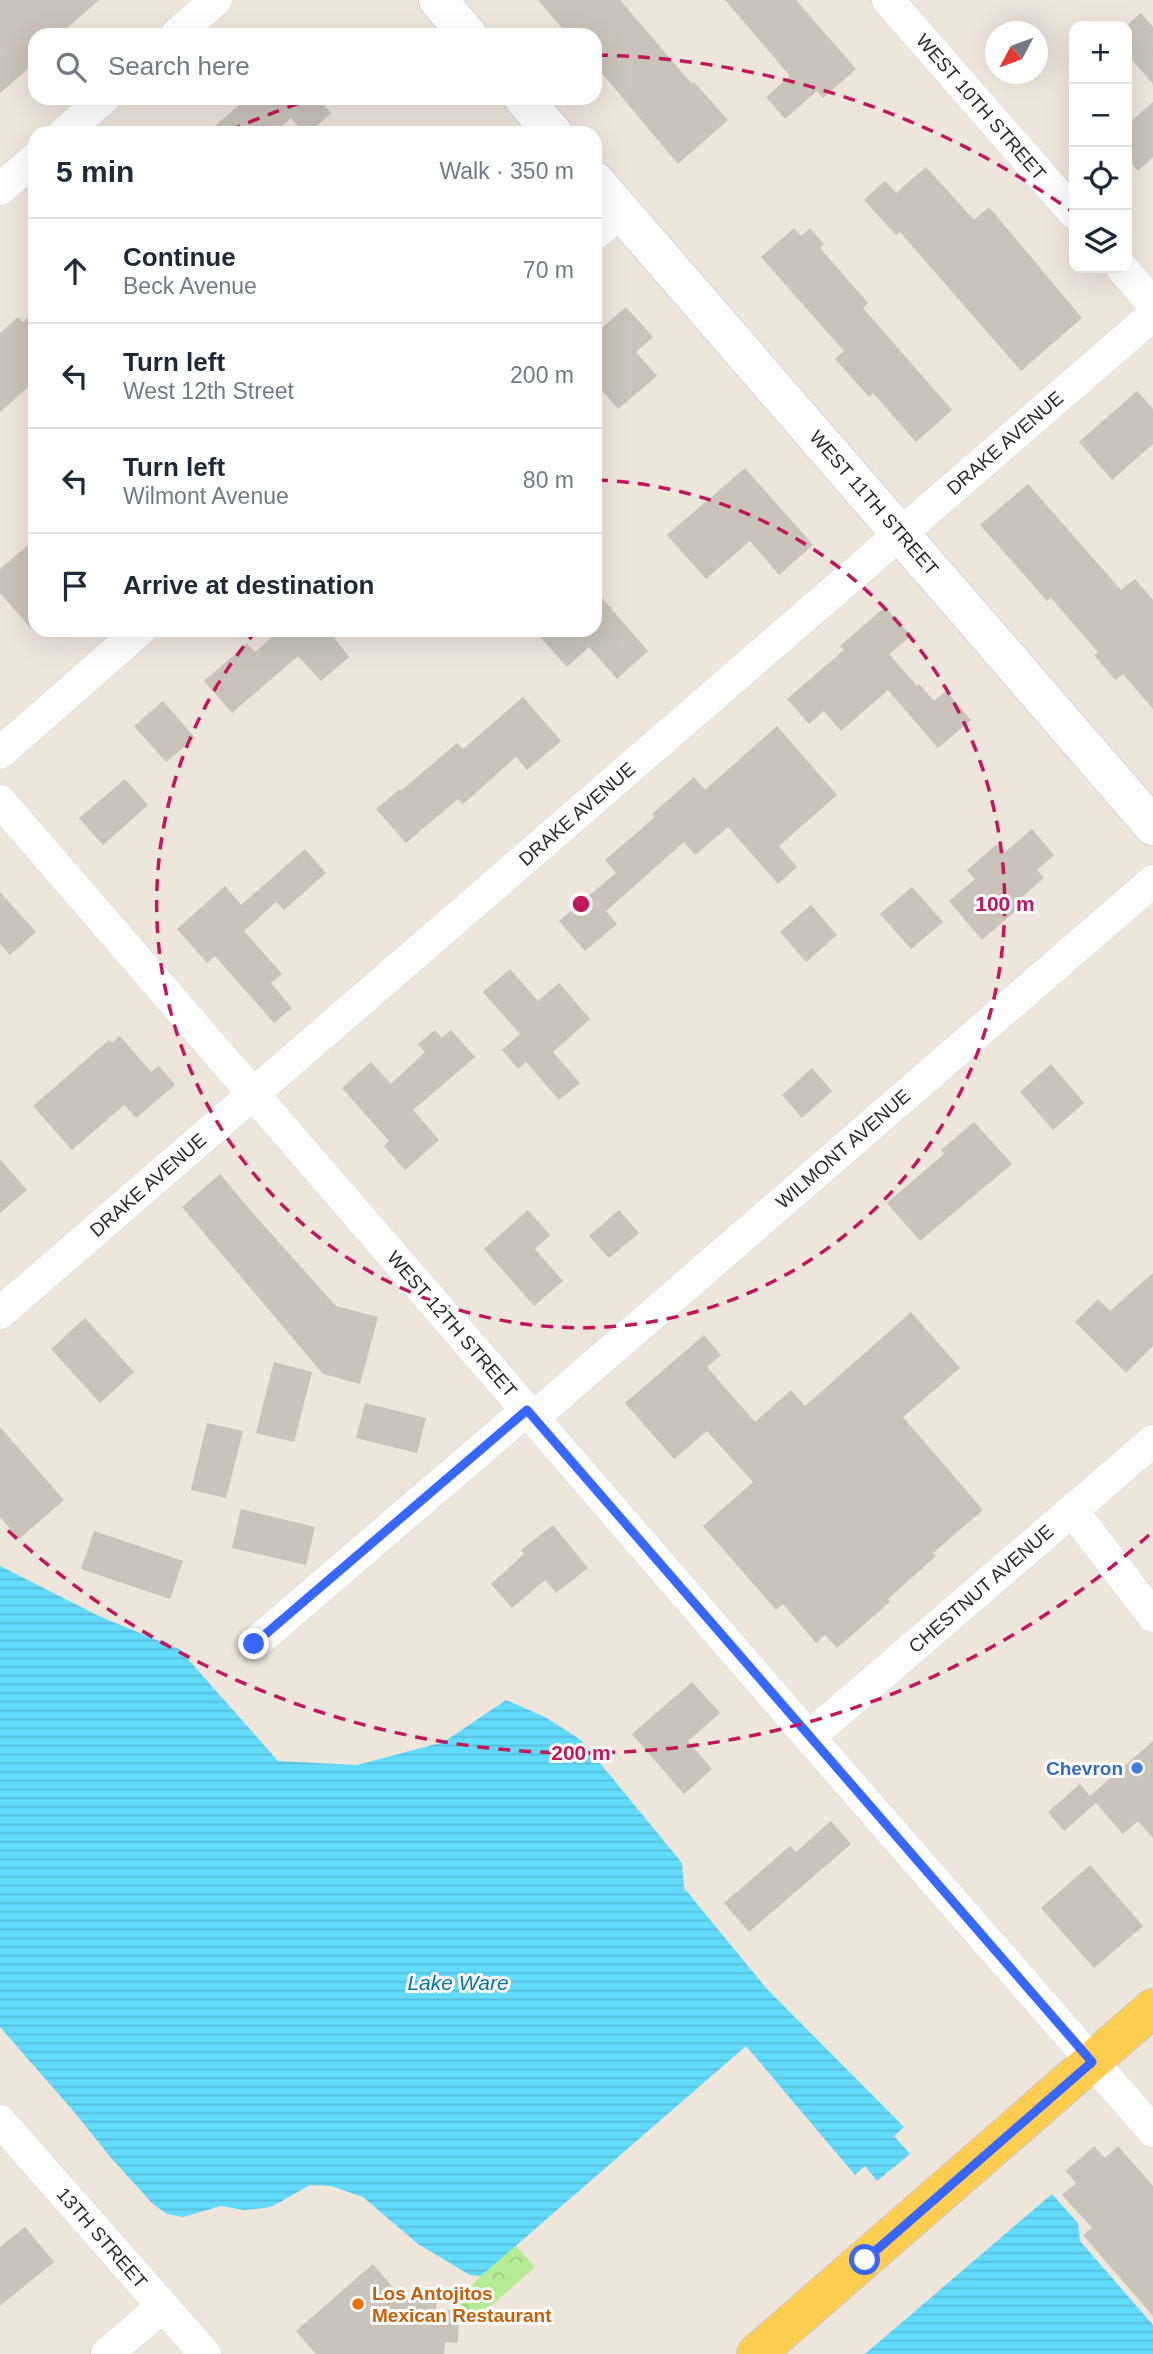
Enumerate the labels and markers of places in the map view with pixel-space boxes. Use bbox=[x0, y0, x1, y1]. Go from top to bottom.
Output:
centre of rings bbox=[569, 892, 593, 916]
place label: Chevron bbox=[1046, 1758, 1123, 1779]
marker: Chevron bbox=[1129, 1760, 1145, 1776]
place label: Los Antojitos Mexican Restaurant bbox=[372, 2283, 552, 2326]
marker: Los Antojitos Mexican Restaurant bbox=[350, 2296, 366, 2312]

